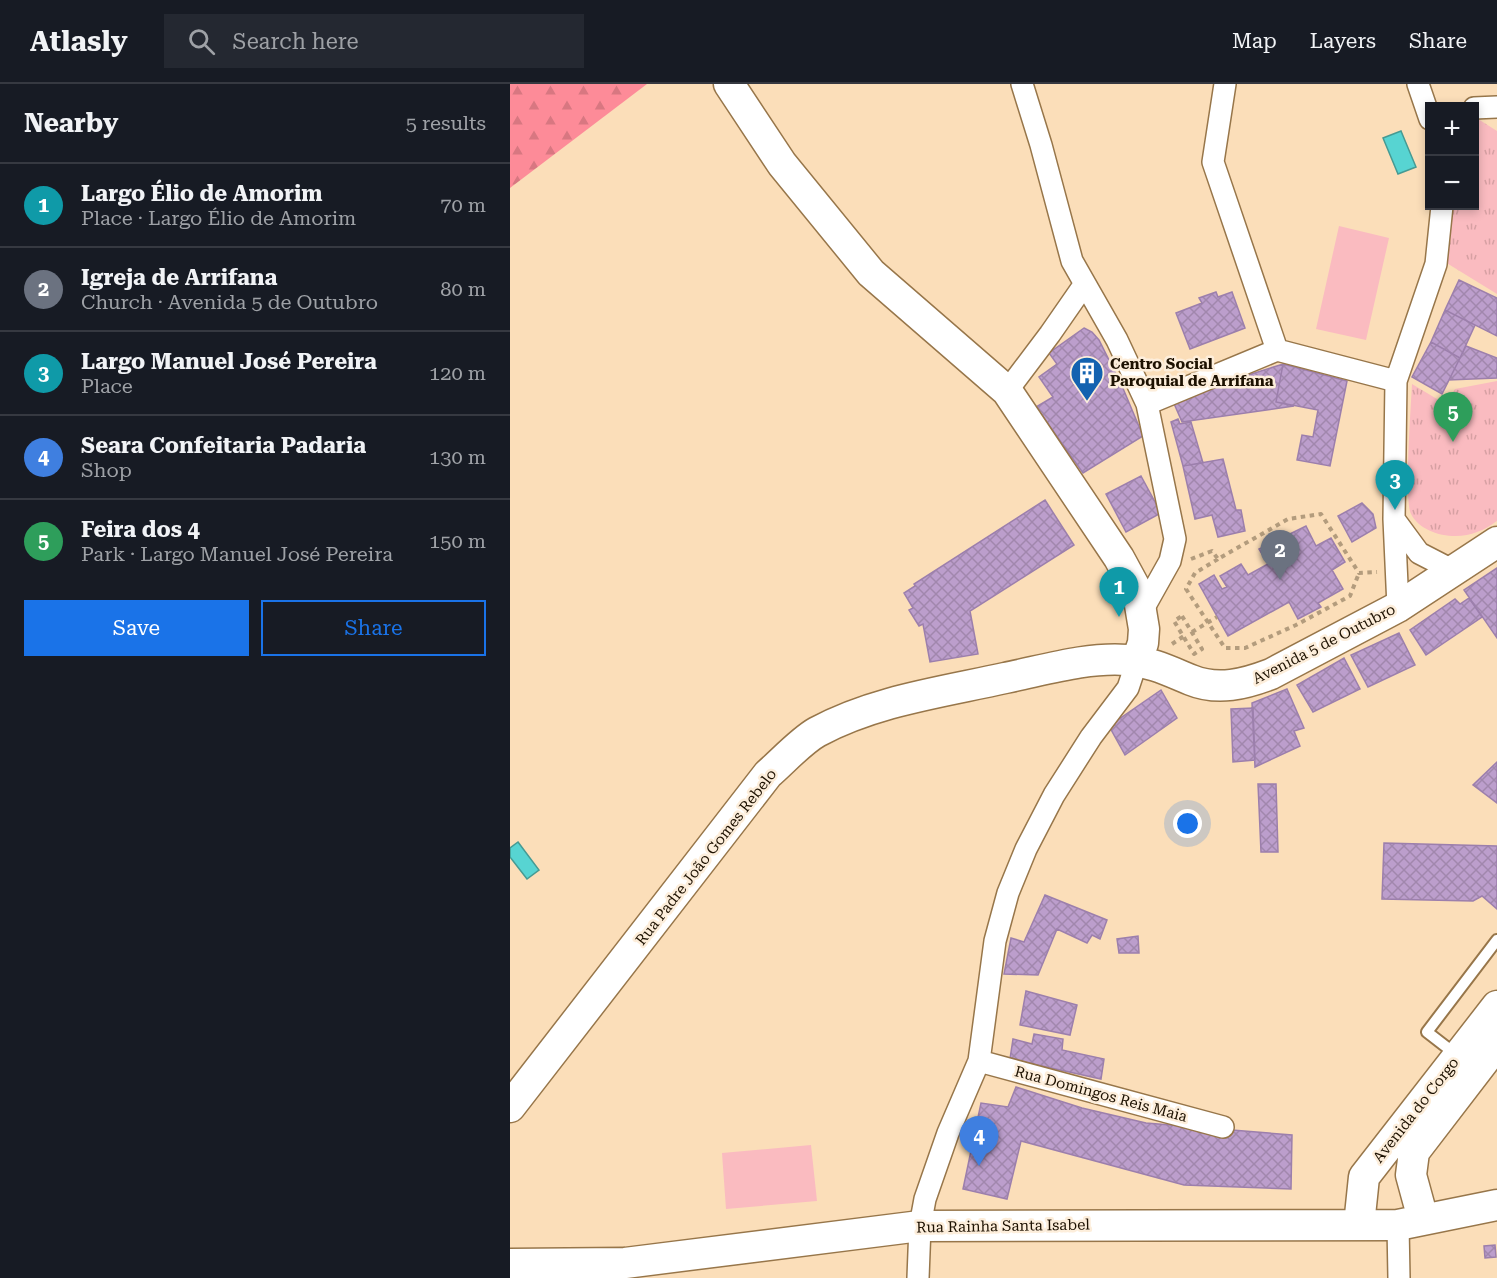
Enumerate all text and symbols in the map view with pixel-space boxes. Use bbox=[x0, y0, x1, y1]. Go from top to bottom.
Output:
search box bbox=[164, 14, 584, 68]
text: Atlasly bbox=[30, 25, 128, 58]
icon: search bbox=[185, 25, 218, 58]
text: Search here bbox=[233, 29, 359, 54]
text: Map bbox=[1232, 29, 1277, 53]
text: Layers bbox=[1310, 29, 1376, 53]
text: Share bbox=[1409, 29, 1467, 53]
map controls bbox=[1425, 102, 1479, 210]
button: + bbox=[1425, 102, 1479, 156]
text: Nearby bbox=[24, 108, 118, 138]
text: 5 results bbox=[406, 111, 486, 135]
button: − bbox=[1425, 156, 1479, 210]
text: Largo Élio de Amorim bbox=[81, 181, 323, 206]
text: 1 bbox=[38, 193, 49, 217]
text: 70 m bbox=[440, 193, 486, 217]
text: Place · Largo Élio de Amorim bbox=[81, 206, 356, 230]
text: Igreja de Arrifana bbox=[81, 265, 278, 290]
text: 2 bbox=[38, 277, 49, 301]
text: 80 m bbox=[440, 277, 486, 301]
text: Church · Avenida 5 de Outubro bbox=[81, 290, 378, 314]
text: Largo Manuel José Pereira bbox=[81, 349, 377, 374]
building icon: Centro Social Paroquial de Arrifana bbox=[1069, 355, 1105, 402]
place label: Centro Social Paroquial de Arrifana bbox=[1110, 355, 1274, 390]
text: 3 bbox=[38, 361, 49, 385]
text: 120 m bbox=[429, 361, 486, 385]
text: Place bbox=[81, 374, 133, 398]
pin: 5 bbox=[1434, 392, 1472, 442]
text: Seara Confeitaria Padaria bbox=[81, 433, 366, 458]
text: 4 bbox=[38, 445, 49, 469]
text: 130 m bbox=[429, 445, 486, 469]
text: Shop bbox=[81, 458, 132, 482]
pin: 3 bbox=[1376, 460, 1414, 510]
text: Feira dos 4 bbox=[81, 517, 200, 542]
text: 5 bbox=[38, 529, 49, 553]
text: 150 m bbox=[429, 529, 486, 553]
pin: 2 bbox=[1260, 530, 1300, 580]
text: Park · Largo Manuel José Pereira bbox=[81, 542, 393, 566]
pin: 1 bbox=[1100, 568, 1138, 617]
button: Save bbox=[24, 600, 249, 656]
button: Share bbox=[261, 600, 486, 656]
street label: Avenida 5 de Outubro bbox=[1250, 600, 1398, 688]
street label: Rua Padre João Gomes Rebelo bbox=[632, 765, 780, 949]
your location bbox=[1173, 809, 1202, 838]
street label: Avenida do Corgo bbox=[1369, 1054, 1463, 1166]
street label: Rua Domingos Reis Maia bbox=[1013, 1062, 1189, 1126]
pin: 4 bbox=[960, 1116, 998, 1166]
street label: Rua Rainha Santa Isabel bbox=[916, 1215, 1090, 1237]

